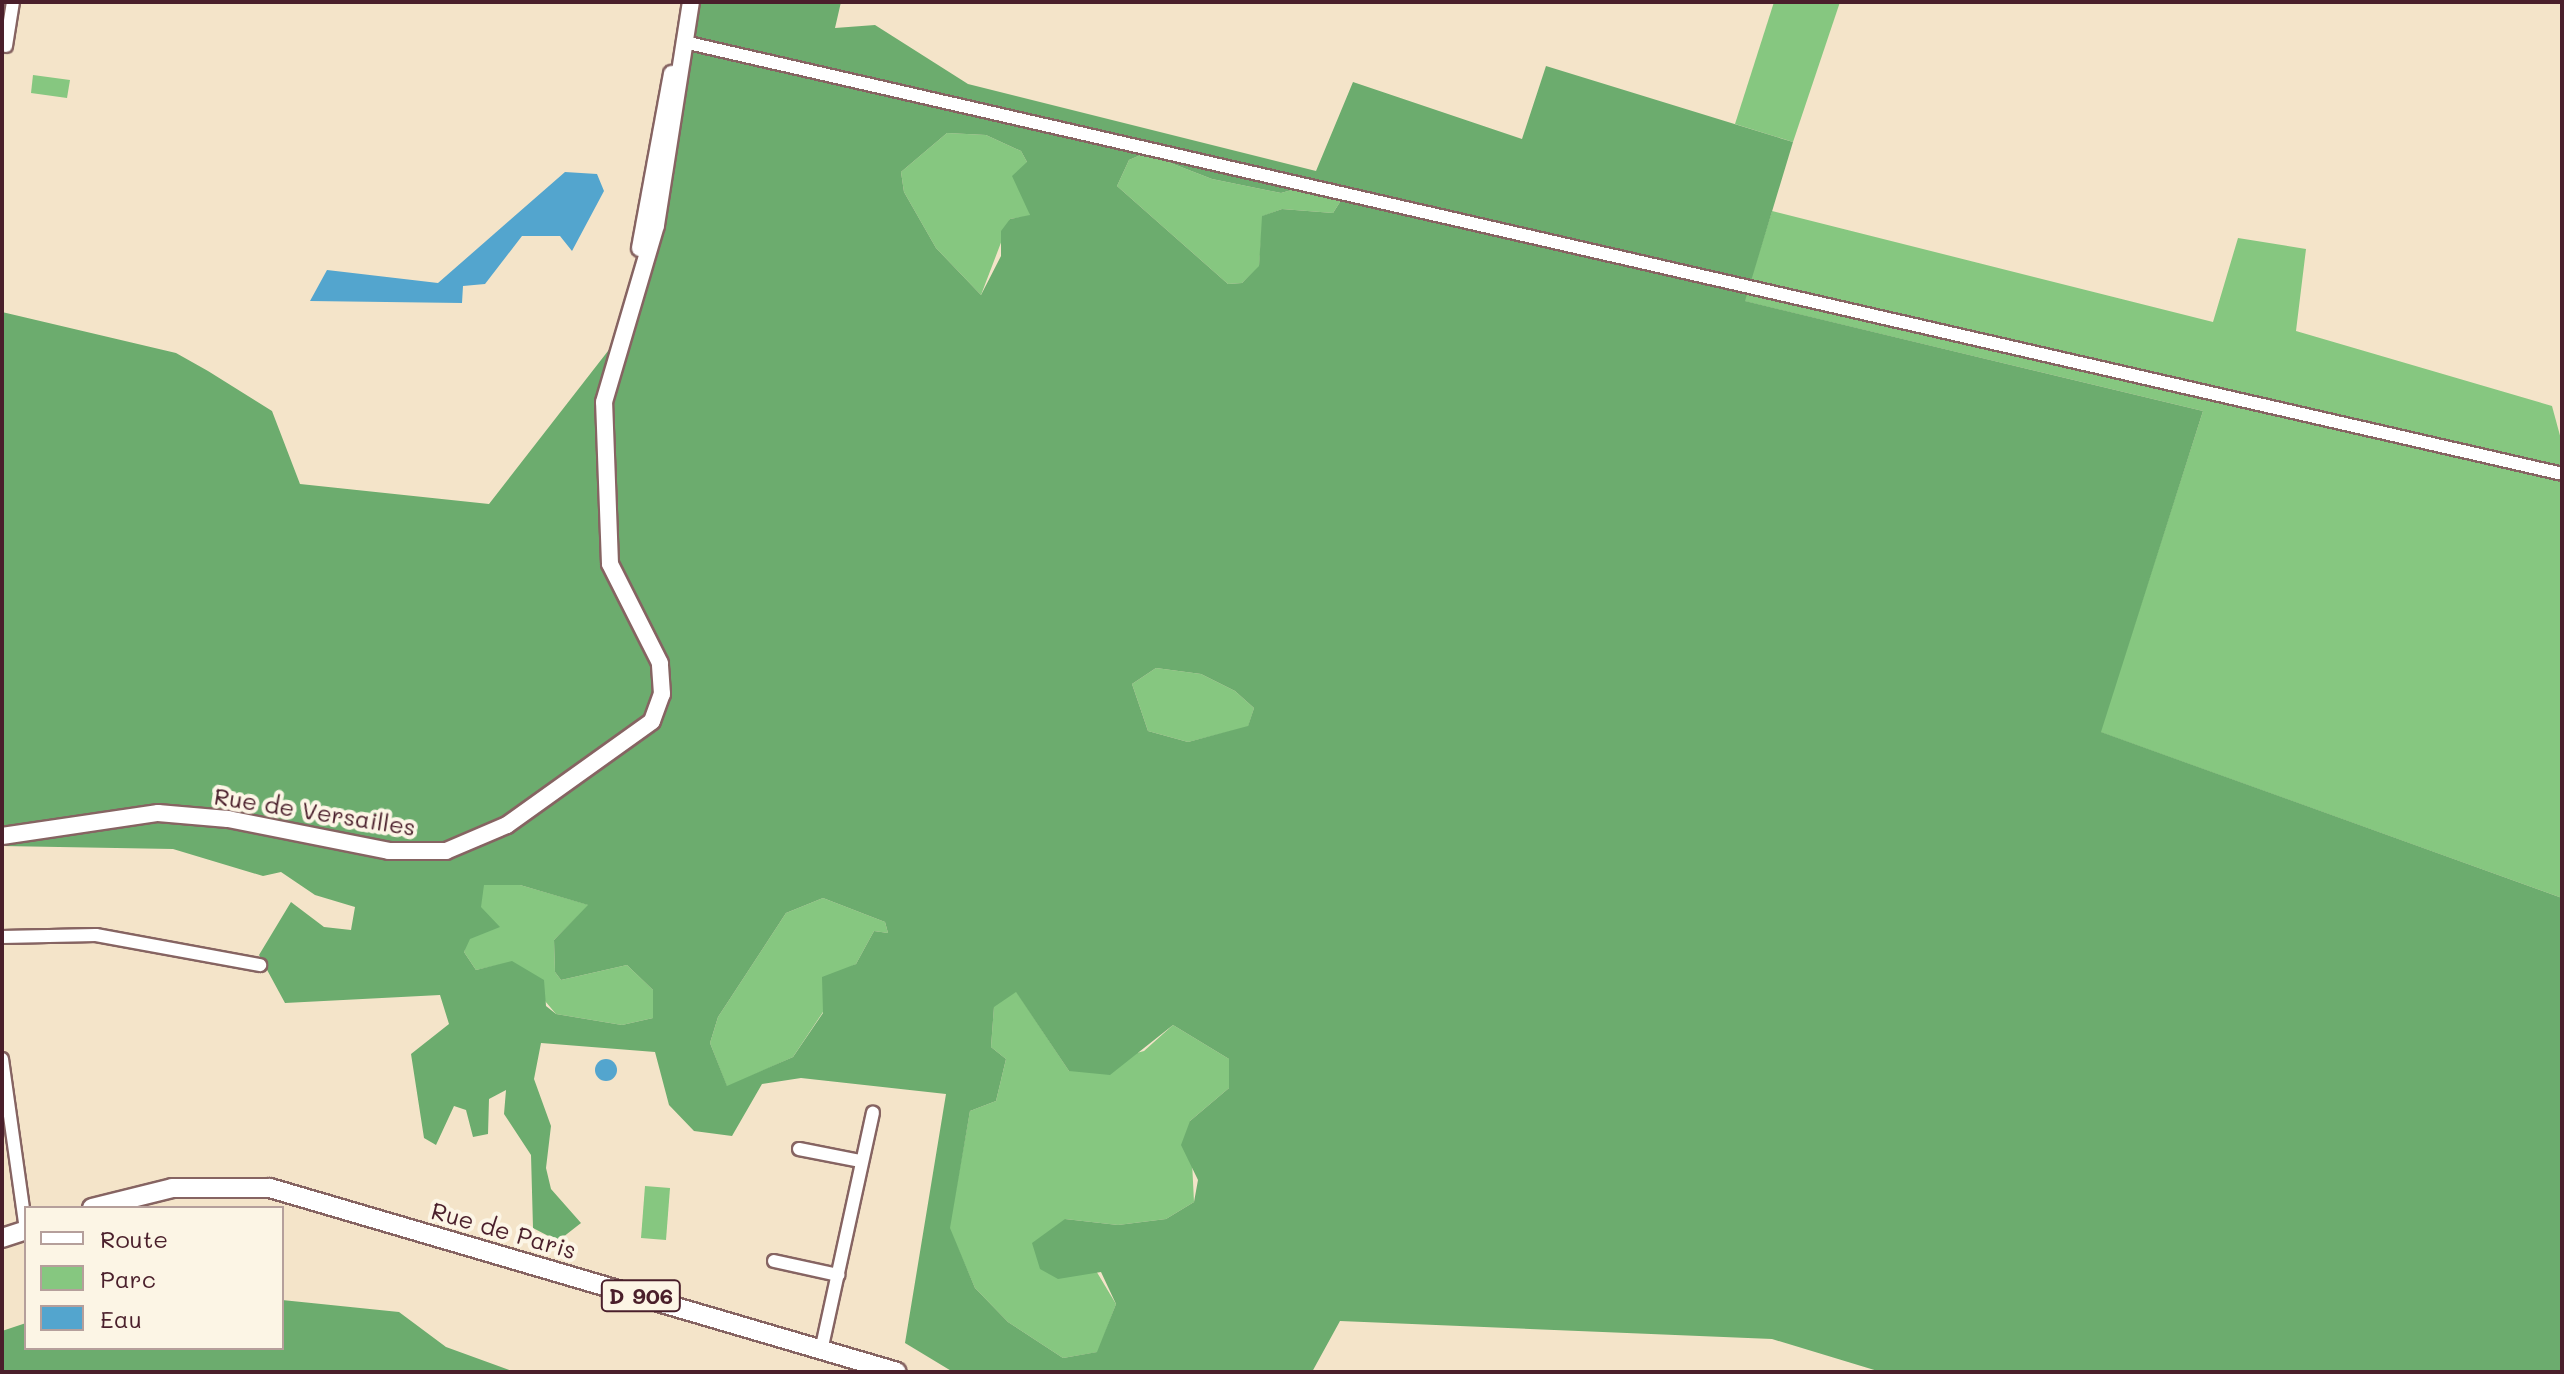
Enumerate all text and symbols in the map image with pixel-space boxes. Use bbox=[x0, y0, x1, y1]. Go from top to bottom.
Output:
street label: Rue de Versailles bbox=[212, 781, 418, 841]
street label: Rue de Paris bbox=[428, 1196, 580, 1264]
legend bbox=[24, 1206, 284, 1350]
text: Route bbox=[100, 1223, 168, 1254]
text: Parc bbox=[100, 1263, 156, 1294]
road number: D 906 bbox=[599, 1278, 683, 1314]
text: Eau bbox=[100, 1303, 142, 1334]

